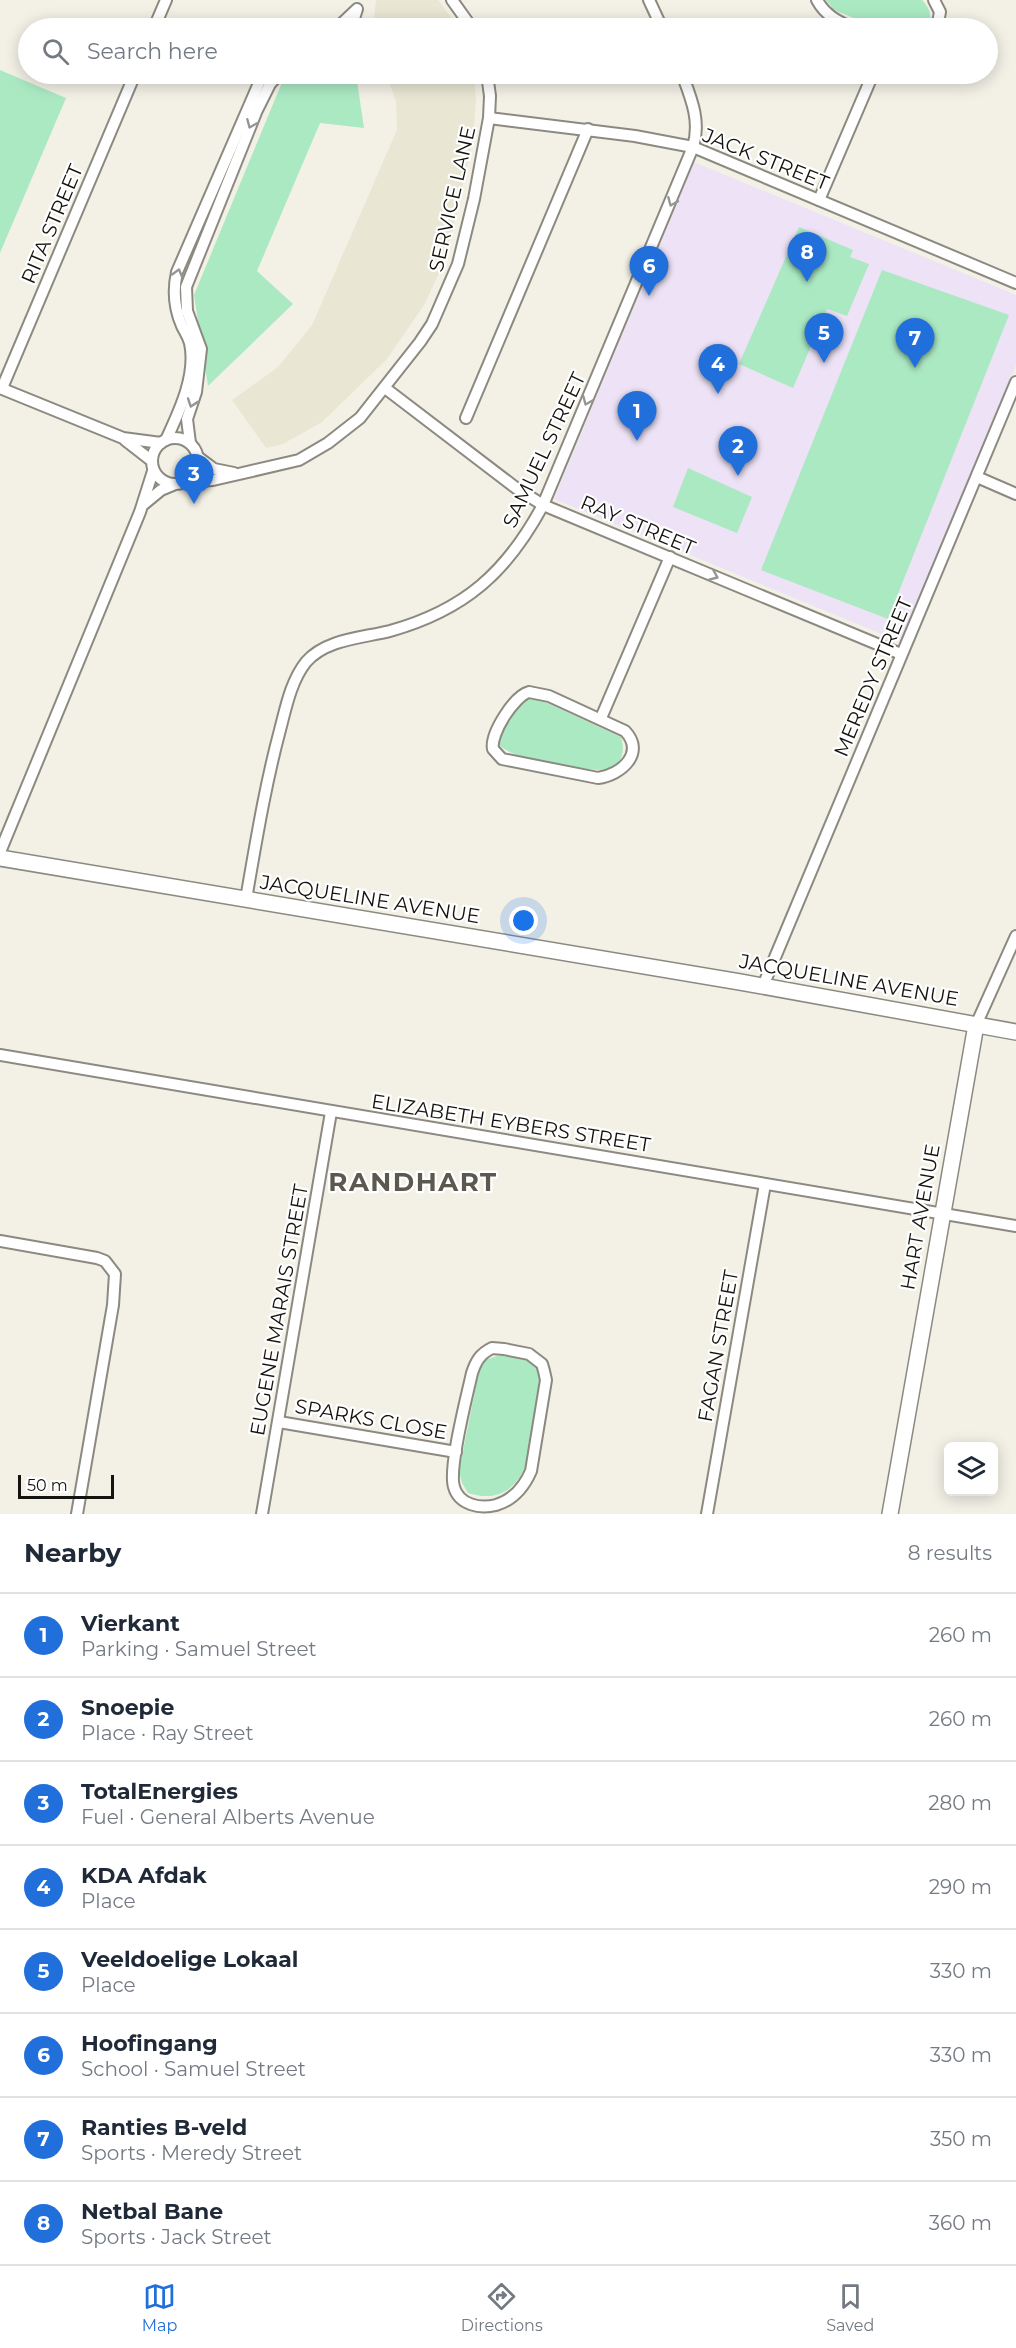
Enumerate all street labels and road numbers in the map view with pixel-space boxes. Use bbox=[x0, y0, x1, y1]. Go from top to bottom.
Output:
street label: JACK STREET bbox=[699, 122, 833, 195]
street label: SERVICE LANE bbox=[424, 124, 480, 274]
street label: RITA STREET bbox=[16, 160, 88, 287]
street label: SAMUEL STREET bbox=[498, 368, 591, 531]
street label: RAY STREET bbox=[577, 490, 699, 560]
street label: MEREDY STREET bbox=[829, 593, 918, 760]
street label: JACQUELINE AVENUE bbox=[257, 870, 482, 928]
street label: JACQUELINE AVENUE bbox=[737, 949, 960, 1011]
street label: ELIZABETH EYBERS STREET bbox=[370, 1089, 653, 1157]
street label: HART AVENUE bbox=[895, 1142, 945, 1292]
street label: EUGENE MARAIS STREET bbox=[245, 1182, 313, 1438]
street label: FAGAN STREET bbox=[693, 1268, 743, 1424]
street label: SPARKS CLOSE bbox=[293, 1394, 449, 1444]

